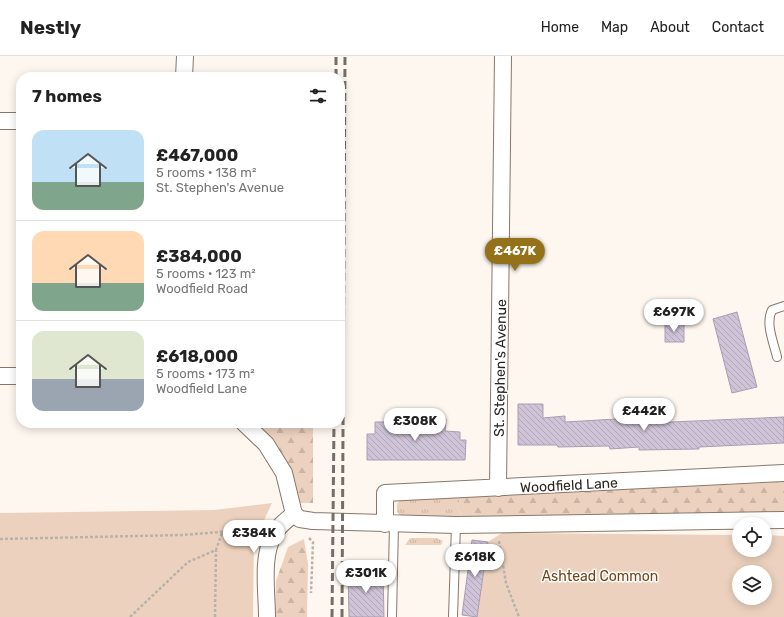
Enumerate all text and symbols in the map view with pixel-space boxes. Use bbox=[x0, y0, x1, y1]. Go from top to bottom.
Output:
text: Nestly bbox=[20, 16, 81, 39]
text: Home bbox=[541, 19, 579, 36]
text: Map bbox=[601, 19, 628, 36]
text: About bbox=[650, 19, 690, 36]
text: Contact bbox=[712, 19, 764, 36]
icon: filters bbox=[307, 85, 329, 107]
text: 7 homes bbox=[32, 86, 102, 106]
text: £467,000 bbox=[156, 145, 238, 165]
icon: home bbox=[64, 146, 112, 194]
text: 5 rooms · 138 m² bbox=[156, 165, 256, 180]
text: St. Stephen's Avenue bbox=[156, 180, 284, 195]
pin: £467K bbox=[487, 238, 543, 272]
text: £467K bbox=[494, 243, 536, 258]
text: £384,000 bbox=[156, 246, 242, 266]
icon: home bbox=[64, 247, 112, 295]
text: 5 rooms · 123 m² bbox=[156, 266, 256, 281]
text: Woodfield Road bbox=[156, 281, 248, 296]
street label: St. Stephen's Avenue bbox=[491, 299, 510, 437]
pin: £697K bbox=[646, 299, 702, 333]
text: £697K bbox=[653, 304, 695, 319]
text: £618,000 bbox=[156, 346, 238, 366]
icon: home bbox=[64, 347, 112, 395]
text: 5 rooms · 173 m² bbox=[156, 366, 255, 381]
text: Woodfield Lane bbox=[156, 381, 247, 396]
pin: £442K bbox=[616, 398, 672, 432]
text: £442K bbox=[622, 403, 666, 418]
pin: £308K bbox=[387, 408, 443, 442]
text: £308K bbox=[393, 413, 437, 428]
street label: Woodfield Lane bbox=[520, 474, 619, 497]
map controls bbox=[732, 517, 772, 605]
button: locate bbox=[732, 517, 772, 557]
pin: £384K bbox=[226, 520, 282, 554]
text: £384K bbox=[232, 525, 276, 540]
pin: £618K bbox=[447, 544, 503, 578]
text: £618K bbox=[454, 549, 496, 564]
pin: £301K bbox=[338, 560, 394, 594]
text: £301K bbox=[345, 565, 387, 580]
button: layers bbox=[732, 565, 772, 605]
park label: Ashtead Common bbox=[542, 568, 658, 585]

